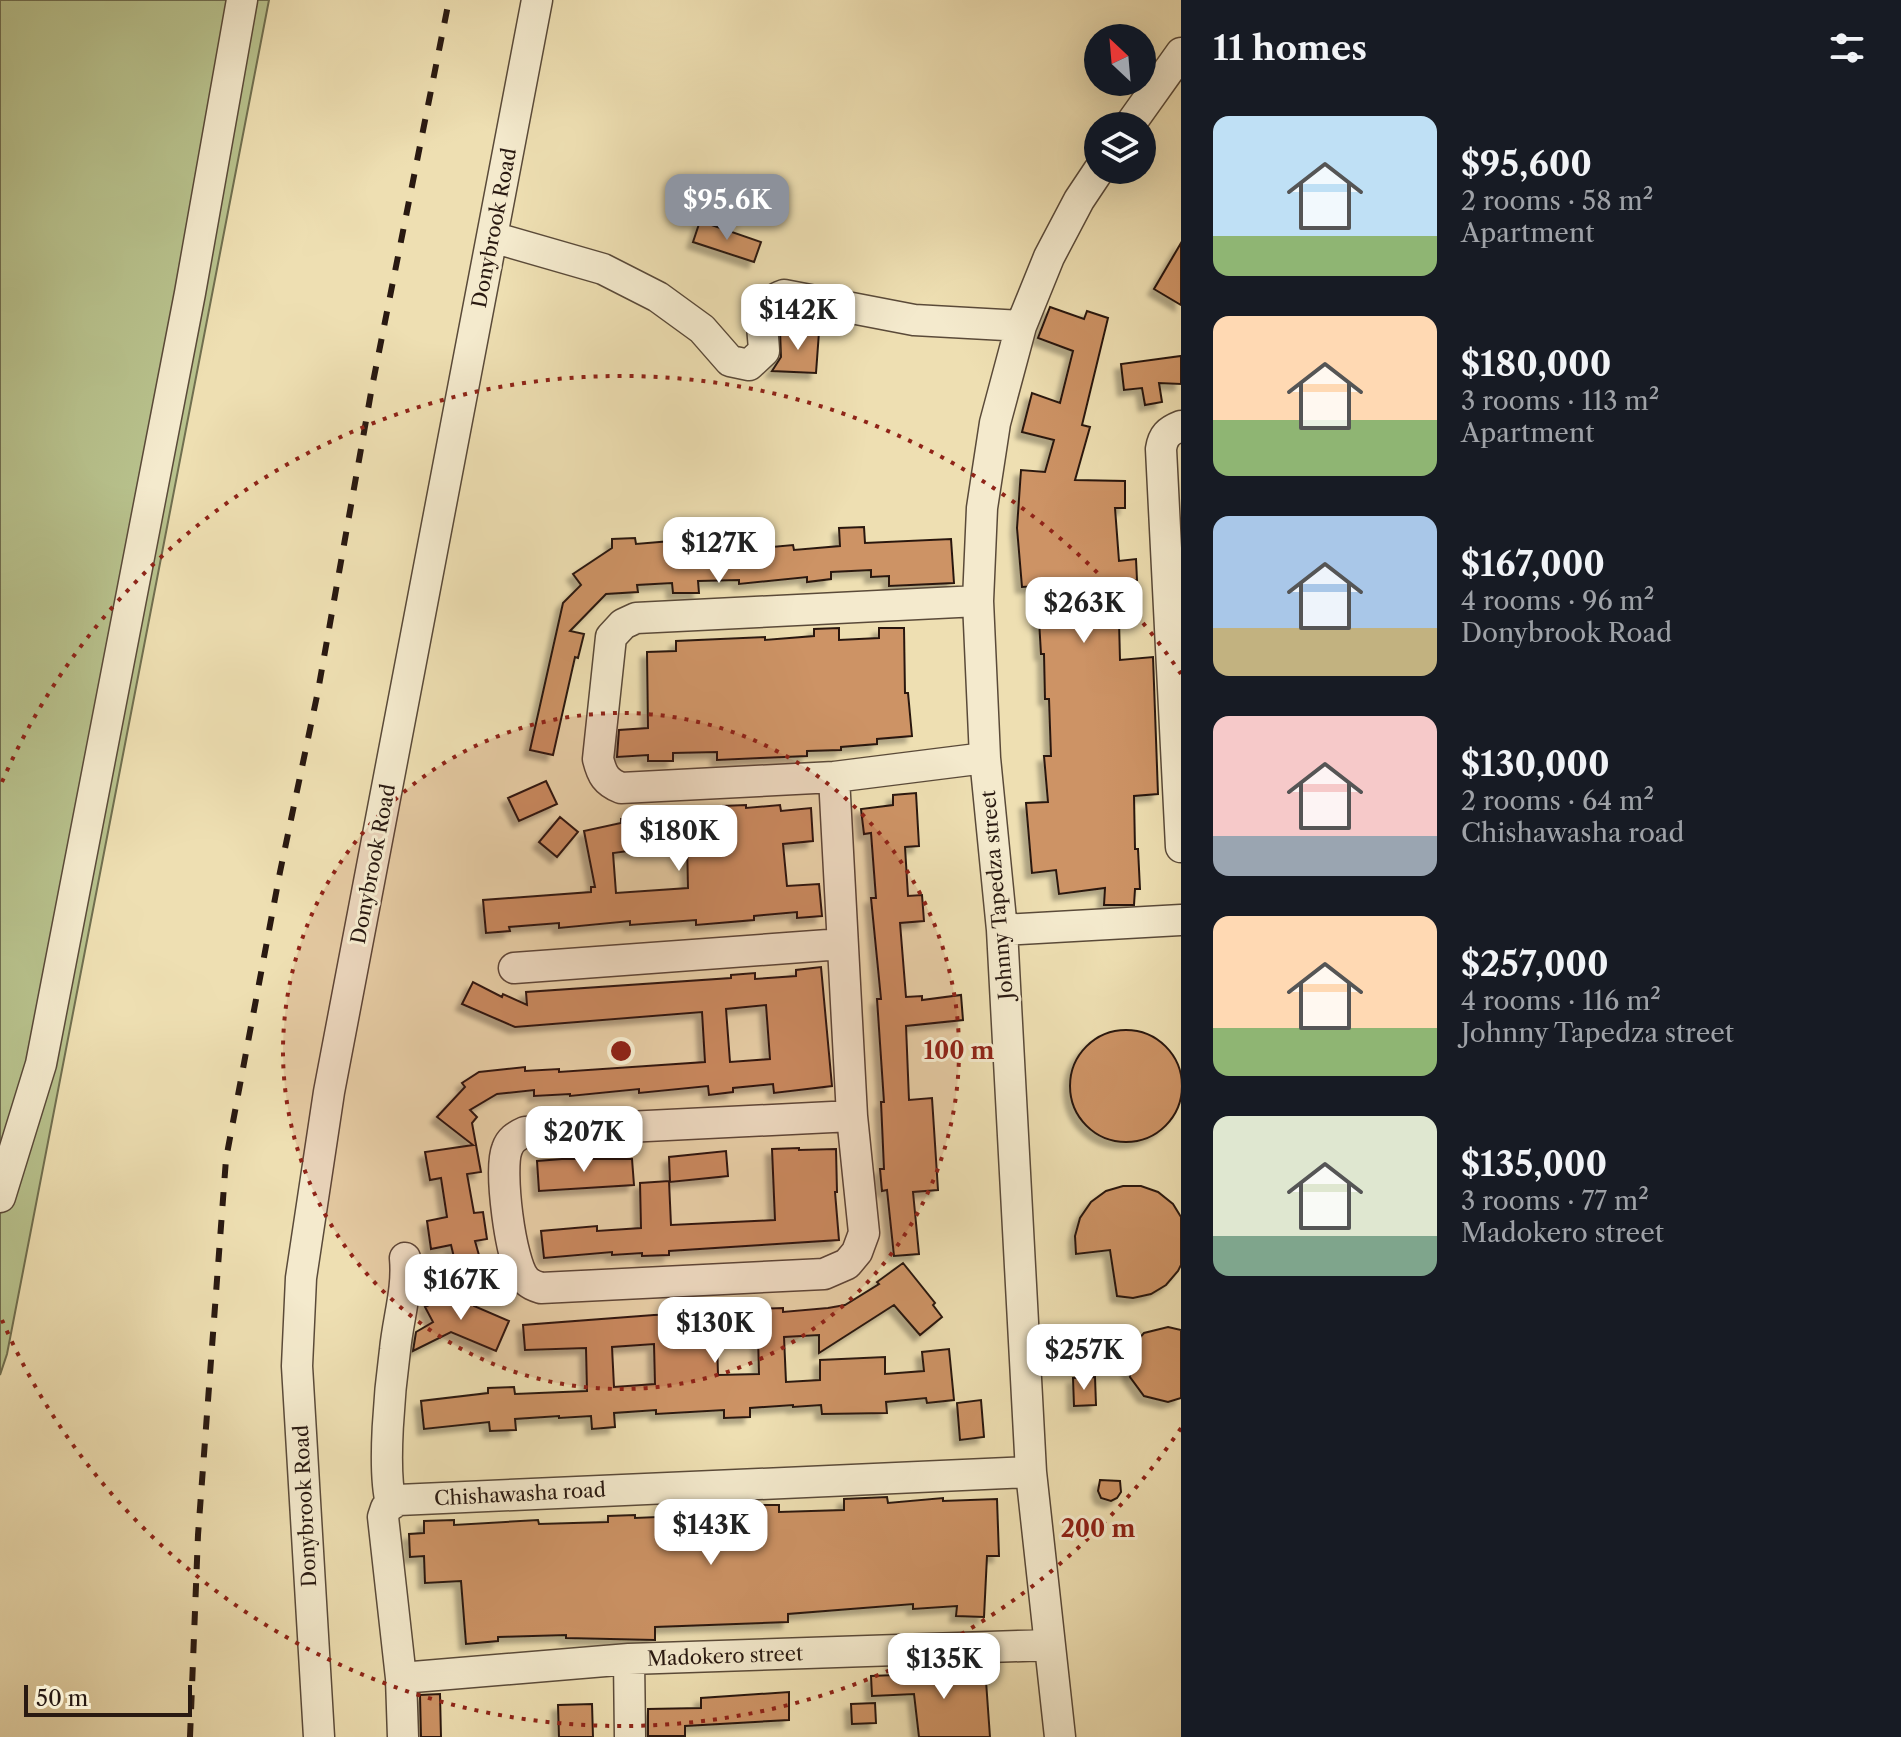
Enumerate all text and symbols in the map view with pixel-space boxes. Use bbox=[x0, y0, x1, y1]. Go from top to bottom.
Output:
north arrow bbox=[1084, 24, 1156, 96]
map controls bbox=[1084, 24, 1156, 184]
icon: filters bbox=[1825, 26, 1869, 70]
text: 11 homes bbox=[1213, 27, 1367, 69]
button: layers bbox=[1084, 112, 1156, 184]
text: $95,600 bbox=[1461, 143, 1592, 185]
street label: Donybrook Road bbox=[467, 146, 521, 310]
icon: home bbox=[1277, 148, 1373, 244]
pin: $95.6K bbox=[662, 174, 792, 242]
text: $95.6K bbox=[683, 184, 771, 216]
text: 2 rooms · 58 m² bbox=[1461, 185, 1653, 217]
text: Apartment bbox=[1461, 217, 1594, 249]
pin: $142K bbox=[742, 284, 854, 352]
text: $142K bbox=[759, 294, 837, 326]
text: $180,000 bbox=[1461, 343, 1611, 385]
icon: home bbox=[1277, 348, 1373, 444]
text: 3 rooms · 113 m² bbox=[1461, 385, 1659, 417]
text: Apartment bbox=[1461, 417, 1594, 449]
pin: $127K bbox=[663, 517, 775, 585]
text: $127K bbox=[681, 527, 757, 559]
text: $167,000 bbox=[1461, 543, 1605, 585]
icon: home bbox=[1277, 548, 1373, 644]
pin: $263K bbox=[1028, 577, 1140, 645]
text: 4 rooms · 96 m² bbox=[1461, 585, 1654, 617]
text: $263K bbox=[1044, 587, 1124, 619]
text: Donybrook Road bbox=[1461, 617, 1672, 649]
text: $130,000 bbox=[1461, 743, 1610, 785]
icon: home bbox=[1277, 748, 1373, 844]
street label: Donybrook Road bbox=[346, 782, 400, 946]
text: 2 rooms · 64 m² bbox=[1461, 785, 1654, 817]
street label: Johnny Tapedza street bbox=[976, 789, 1018, 1004]
pin: $180K bbox=[623, 805, 735, 873]
text: $180K bbox=[639, 815, 719, 847]
text: Chishawasha road bbox=[1461, 817, 1684, 849]
text: $257,000 bbox=[1461, 943, 1609, 985]
icon: home bbox=[1277, 948, 1373, 1044]
text: 4 rooms · 116 m² bbox=[1461, 985, 1661, 1017]
text: Johnny Tapedza street bbox=[1461, 1017, 1734, 1049]
text: 100 m bbox=[923, 1036, 995, 1065]
centre of rings bbox=[607, 1037, 635, 1065]
pin: $207K bbox=[528, 1106, 640, 1174]
text: $207K bbox=[544, 1116, 624, 1148]
text: $135,000 bbox=[1461, 1143, 1607, 1185]
icon: home bbox=[1277, 1148, 1373, 1244]
text: 3 rooms · 77 m² bbox=[1461, 1185, 1649, 1217]
text: Madokero street bbox=[1461, 1217, 1664, 1249]
pin: $167K bbox=[405, 1254, 517, 1322]
text: $167K bbox=[423, 1264, 499, 1296]
pin: $130K bbox=[659, 1297, 771, 1365]
text: $130K bbox=[676, 1307, 754, 1339]
pin: $257K bbox=[1028, 1324, 1140, 1392]
text: $257K bbox=[1045, 1334, 1123, 1366]
street label: Donybrook Road bbox=[289, 1424, 321, 1588]
street label: Chishawasha road bbox=[434, 1478, 606, 1510]
pin: $143K bbox=[655, 1499, 767, 1567]
text: $143K bbox=[672, 1509, 750, 1541]
text: 200 m bbox=[1061, 1514, 1135, 1543]
pin: $135K bbox=[888, 1633, 1000, 1701]
street label: Madokero street bbox=[647, 1641, 803, 1671]
text: $135K bbox=[906, 1643, 982, 1675]
scale bar bbox=[24, 1681, 192, 1717]
text: 50 m bbox=[36, 1685, 88, 1712]

